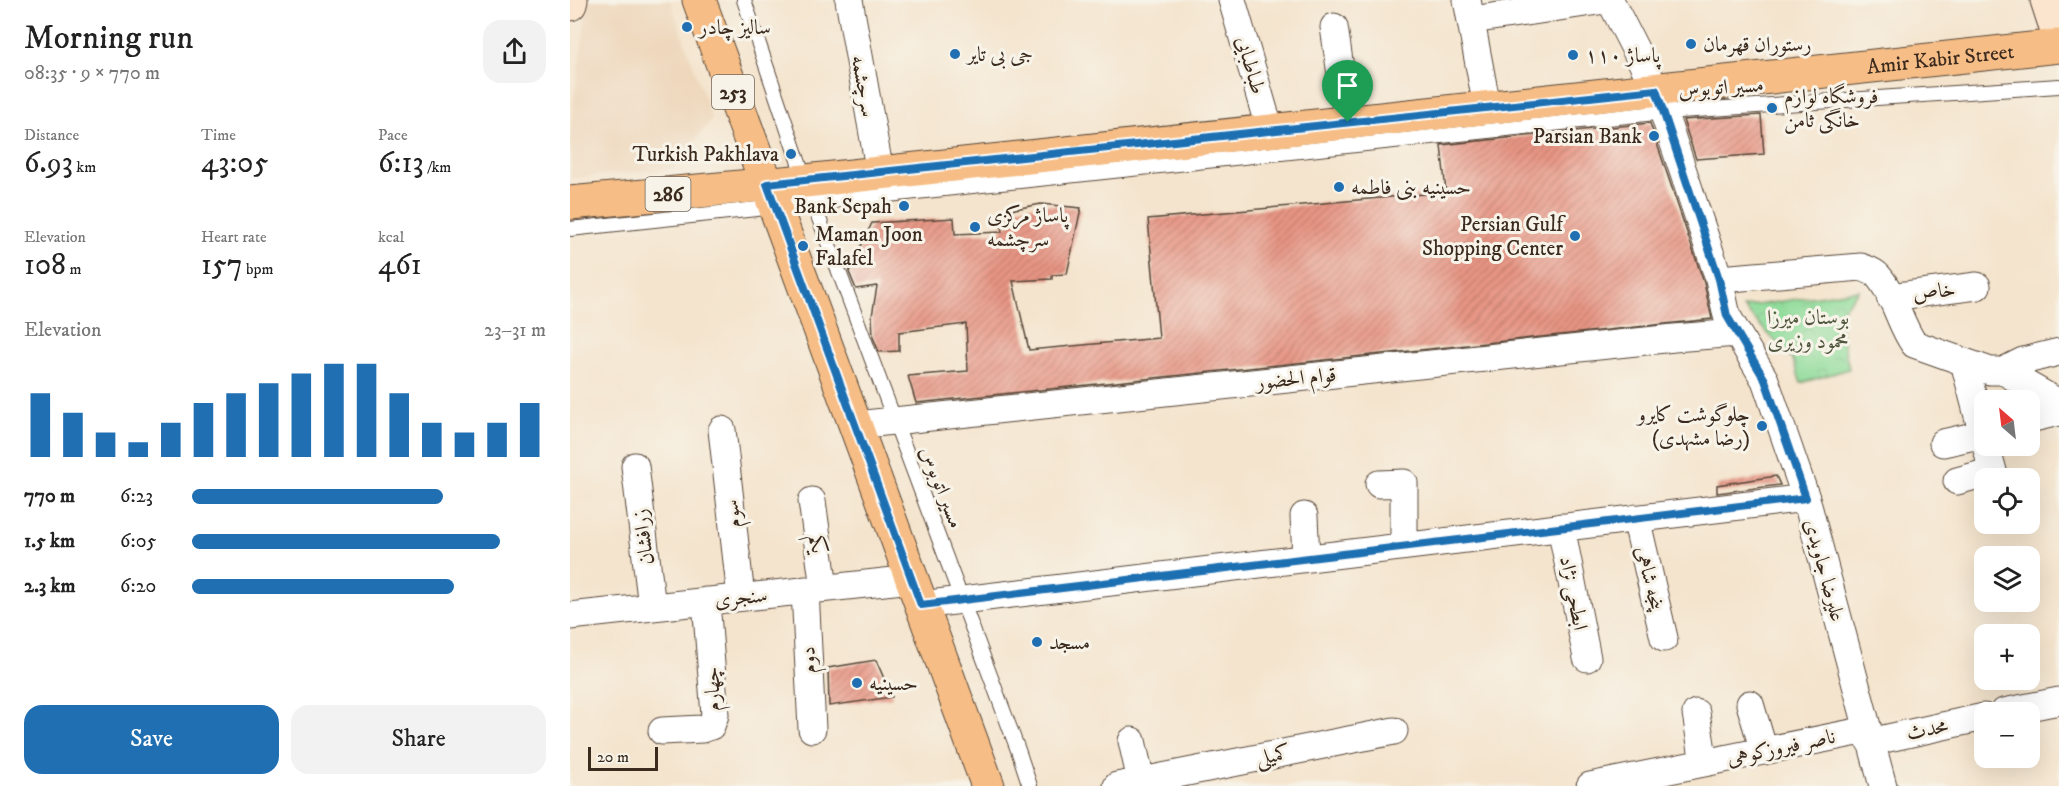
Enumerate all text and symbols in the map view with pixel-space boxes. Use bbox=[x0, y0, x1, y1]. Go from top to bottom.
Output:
place label: سالیز چادر bbox=[697, 15, 771, 41]
text: Morning run bbox=[24, 18, 193, 59]
button: share bbox=[483, 20, 546, 83]
marker: سالیز چادر bbox=[680, 20, 694, 34]
place label: رستوران قهرمان bbox=[1703, 32, 1812, 58]
street label: طباطبایی bbox=[1229, 33, 1271, 97]
marker: رستوران قهرمان bbox=[1684, 37, 1698, 51]
street label: Amir Kabir Street bbox=[1866, 39, 2016, 81]
place label: جی بی تایر bbox=[965, 42, 1033, 69]
place label: پاساژ ۱۱۰ bbox=[1585, 43, 1661, 70]
marker: جی بی تایر bbox=[948, 47, 962, 61]
marker: پاساژ ۱۱۰ bbox=[1566, 48, 1580, 62]
street label: سرچشمه bbox=[845, 53, 881, 119]
pin bbox=[1322, 60, 1373, 122]
text: 08:35 · 9 × 770 m bbox=[24, 61, 160, 86]
icon: arrive bbox=[1331, 69, 1364, 102]
street label: مسیر اتوبوس bbox=[1677, 72, 1765, 104]
road number: 253 bbox=[712, 75, 754, 109]
place label: فروشگاه لوازم خانگی ثامن bbox=[1784, 83, 1878, 134]
marker: فروشگاه لوازم خانگی ثامن bbox=[1765, 101, 1779, 115]
place label: Parsian Bank bbox=[1533, 124, 1643, 150]
text: Distance bbox=[24, 125, 79, 145]
text: Time bbox=[201, 125, 236, 145]
text: Pace bbox=[378, 125, 408, 145]
marker: Parsian Bank bbox=[1647, 129, 1661, 143]
place label: Turkish Pakhlava bbox=[633, 142, 779, 168]
text: 6.93 bbox=[24, 145, 73, 182]
text: 43:05 bbox=[201, 145, 268, 182]
text: 6:13 bbox=[378, 145, 424, 182]
marker: Turkish Pakhlava bbox=[784, 147, 798, 161]
text: km bbox=[73, 157, 96, 177]
text: /km bbox=[424, 157, 451, 177]
place label: حسینیه بنی فاطمه bbox=[1351, 175, 1471, 201]
road number: 286 bbox=[646, 177, 690, 211]
marker: حسینیه بنی فاطمه bbox=[1332, 180, 1346, 194]
place label: Bank Sepah bbox=[794, 194, 892, 220]
marker: Bank Sepah bbox=[897, 199, 911, 213]
place label: پاساژ مرکزی سرچشمه bbox=[987, 203, 1069, 253]
place label: Persian Gulf Shopping Center bbox=[1422, 212, 1566, 262]
marker: پاساژ مرکزی سرچشمه bbox=[968, 220, 982, 234]
place label: Maman Joon Falafel bbox=[815, 222, 923, 272]
text: Elevation bbox=[24, 227, 86, 247]
text: Heart rate bbox=[201, 227, 267, 247]
text: kcal bbox=[378, 227, 404, 247]
marker: Persian Gulf Shopping Center bbox=[1568, 229, 1582, 243]
marker: Maman Joon Falafel bbox=[796, 239, 810, 253]
text: 108 bbox=[24, 247, 66, 284]
text: 157 bbox=[201, 247, 243, 284]
text: 461 bbox=[378, 247, 422, 284]
text: m bbox=[66, 259, 82, 279]
text: bpm bbox=[243, 259, 274, 279]
street label: خاص bbox=[1911, 276, 1957, 308]
park label: بوستان میرزا محمود وزیری bbox=[1767, 305, 1849, 355]
text: Elevation bbox=[24, 318, 101, 343]
text: 23–31 m bbox=[484, 318, 546, 343]
street label: قوام الحضور bbox=[1253, 362, 1338, 400]
north arrow bbox=[1974, 390, 2040, 456]
map controls bbox=[1974, 390, 2040, 768]
place label: چلوگوشت کایرو (رضا مشهدی) bbox=[1636, 402, 1750, 452]
marker: چلوگوشت کایرو (رضا مشهدی) bbox=[1755, 419, 1769, 433]
street label: مسیر اتوبوس bbox=[914, 443, 969, 532]
button: locate bbox=[1974, 468, 2040, 534]
text: 770 m bbox=[24, 484, 75, 509]
text: 6:23 bbox=[120, 484, 153, 509]
street label: سوم bbox=[718, 498, 752, 530]
street label: زرافشان bbox=[628, 507, 660, 566]
street label: علیرضا جاویدی bbox=[1798, 516, 1850, 624]
text: 1.5 km bbox=[24, 529, 75, 554]
text: 6:05 bbox=[120, 529, 156, 554]
street label: یکم bbox=[797, 533, 831, 557]
street label: پنجه شاهی bbox=[1629, 544, 1669, 614]
button: layers bbox=[1974, 546, 2040, 612]
street label: ابطحی نژاد bbox=[1553, 554, 1593, 633]
text: 2.3 km bbox=[24, 574, 76, 599]
text: 6:20 bbox=[120, 574, 156, 599]
street label: سنجری bbox=[713, 582, 769, 614]
button: + bbox=[1974, 624, 2040, 690]
place label: مسجد bbox=[1049, 630, 1090, 656]
marker: مسجد bbox=[1030, 635, 1044, 649]
street label: دوم bbox=[795, 645, 827, 674]
street label: چهارم bbox=[699, 666, 731, 712]
place label: حسینیه bbox=[869, 671, 918, 697]
marker: حسینیه bbox=[850, 676, 864, 690]
button: − bbox=[1974, 702, 2040, 768]
button: Save bbox=[24, 705, 279, 774]
button: Share bbox=[291, 705, 546, 774]
street label: محدث bbox=[1904, 713, 1951, 747]
street label: ناصر فیروزکوهی bbox=[1725, 724, 1838, 772]
street label: کمیلی bbox=[1254, 740, 1293, 774]
scale bar bbox=[588, 744, 658, 772]
text: 20 m bbox=[597, 747, 629, 767]

